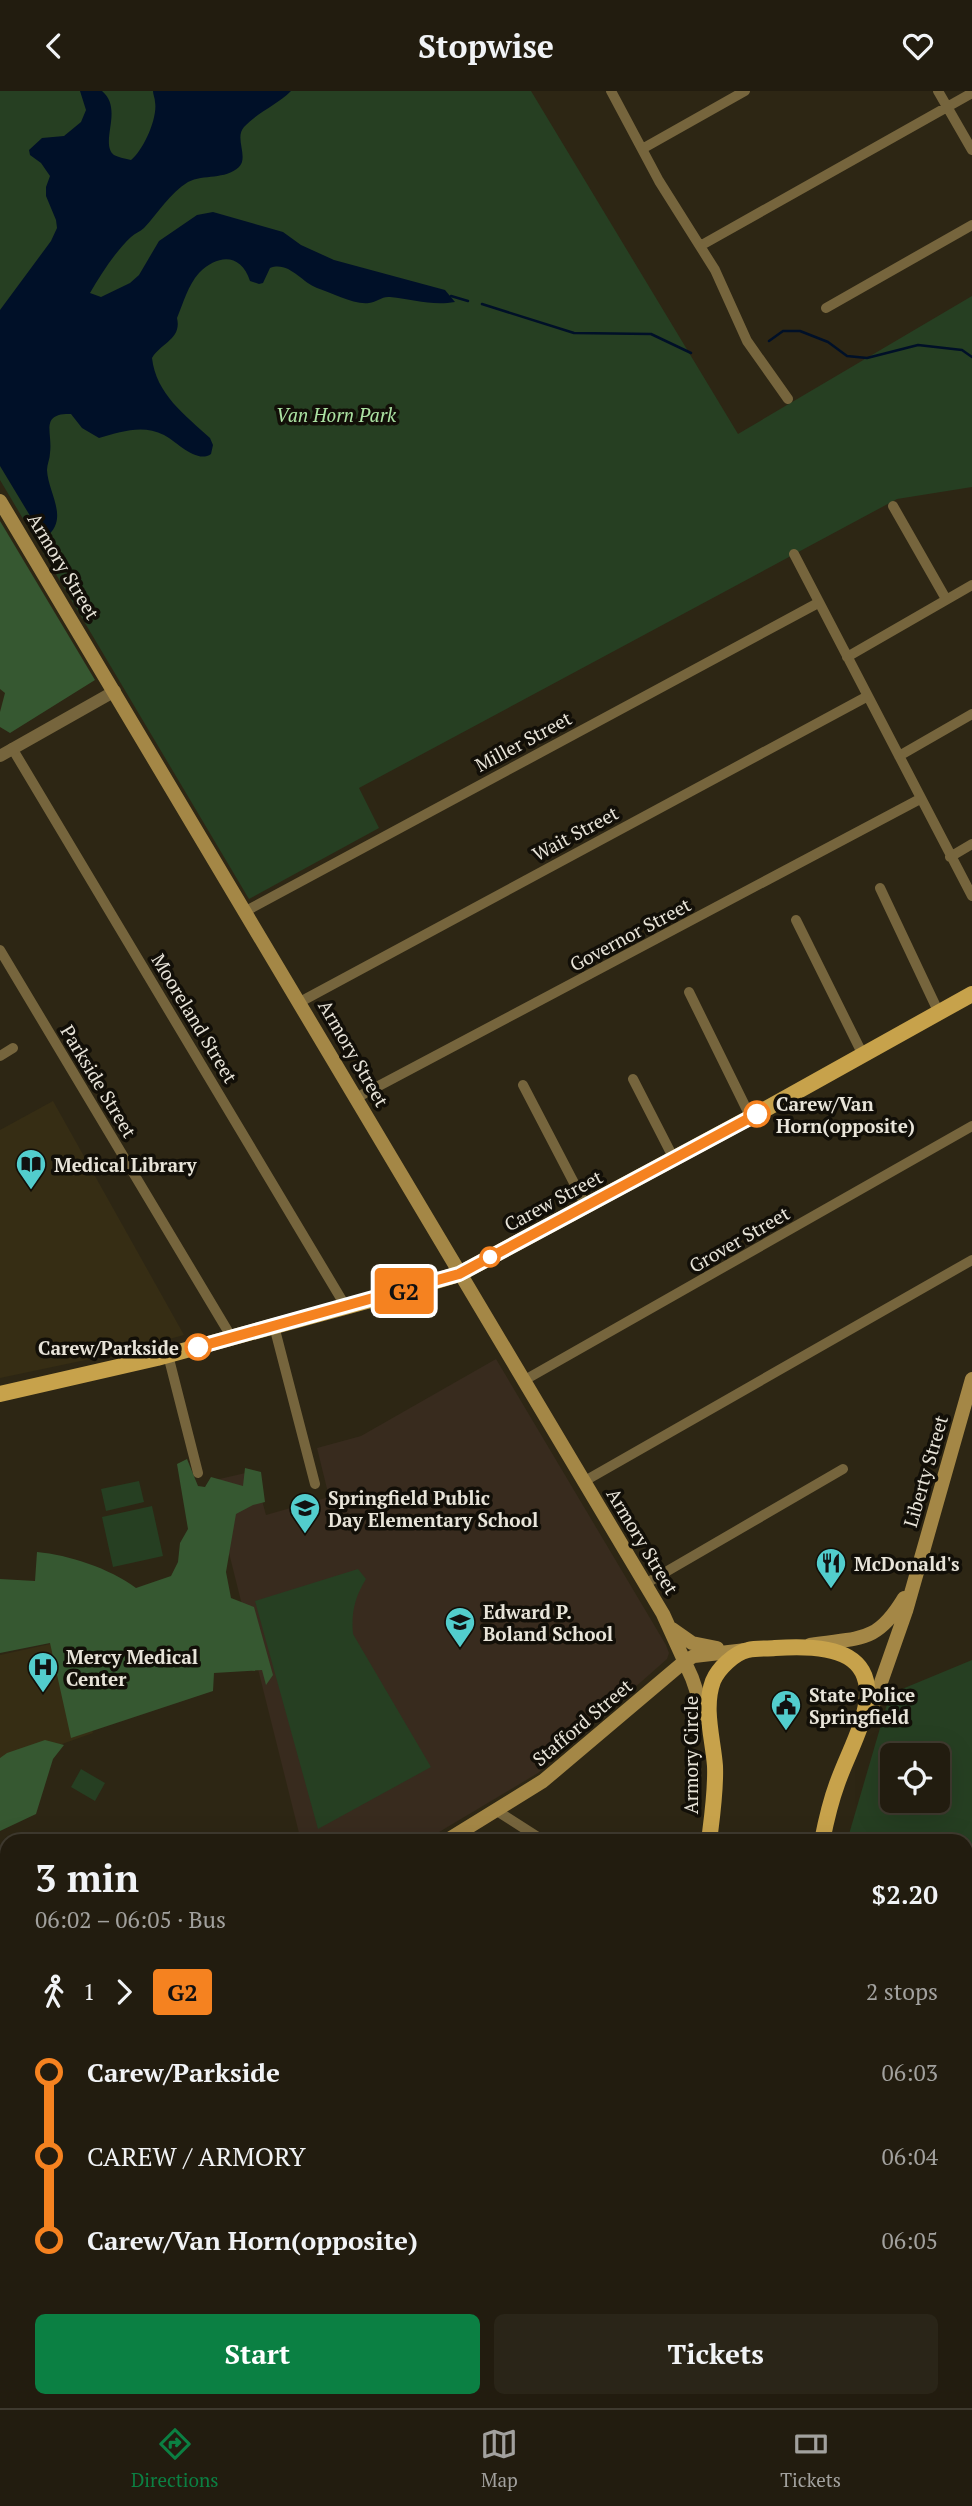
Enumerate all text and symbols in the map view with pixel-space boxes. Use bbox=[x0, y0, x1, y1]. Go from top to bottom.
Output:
text: Stopwise bbox=[418, 25, 554, 67]
icon: back bbox=[35, 27, 73, 65]
icon: heart bbox=[899, 27, 937, 65]
park label: Van Horn Park bbox=[276, 402, 397, 427]
street label: Armory Street bbox=[22, 508, 106, 624]
street label: Miller Street bbox=[470, 705, 576, 777]
street label: Wait Street bbox=[528, 800, 622, 866]
street label: Governor Street bbox=[565, 892, 695, 976]
street label: Mooreland Street bbox=[146, 949, 244, 1087]
street label: Armory Street bbox=[313, 995, 395, 1111]
street label: Parkside Street bbox=[55, 1020, 143, 1142]
place label: Carew/Van Horn(opposite) bbox=[776, 1091, 915, 1138]
marker: Carew/Van Horn(opposite) bbox=[744, 1101, 770, 1127]
library icon: Medical Library bbox=[14, 1147, 48, 1191]
place label: Medical Library bbox=[54, 1152, 197, 1177]
street label: Carew Street bbox=[500, 1164, 606, 1236]
street label: Grover Street bbox=[684, 1200, 794, 1278]
unlabelled marker bbox=[480, 1247, 500, 1267]
line badge: G2 bbox=[372, 1268, 436, 1314]
text: G2 bbox=[389, 1275, 419, 1307]
marker: Carew/Parkside bbox=[185, 1334, 211, 1360]
place label: Carew/Parkside bbox=[38, 1335, 179, 1360]
street label: Liberty Street bbox=[897, 1412, 953, 1530]
street label: Armory Street bbox=[601, 1483, 685, 1599]
place label: Springfield Public Day Elementary School bbox=[328, 1485, 538, 1532]
school or university icon: Springfield Public Day Elementary School bbox=[288, 1491, 322, 1535]
restaurant icon: McDonald's bbox=[814, 1546, 848, 1590]
place label: McDonald's bbox=[854, 1551, 960, 1576]
place label: Edward P. Boland School bbox=[483, 1599, 613, 1646]
school or university icon: Edward P. Boland School bbox=[443, 1605, 477, 1649]
place label: Mercy Medical Center bbox=[66, 1644, 198, 1691]
hospital icon: Mercy Medical Center bbox=[26, 1650, 60, 1694]
street label: Stafford Street bbox=[527, 1673, 637, 1771]
place label: State Police Springfield bbox=[809, 1682, 915, 1729]
public building icon: State Police Springfield bbox=[769, 1688, 803, 1732]
street label: Armory Circle bbox=[678, 1696, 703, 1814]
map controls bbox=[880, 1743, 950, 1813]
button: locate bbox=[880, 1743, 950, 1813]
text: 3 min bbox=[35, 1853, 139, 1903]
text: $2.20 bbox=[872, 1877, 938, 1911]
text: 06:02 – 06:05 · Bus bbox=[35, 1904, 226, 1935]
icon: walk bbox=[35, 1973, 73, 2011]
icon: forward bbox=[105, 1973, 143, 2011]
text: 1 bbox=[83, 1976, 95, 2007]
text: G2 bbox=[167, 1976, 198, 2008]
text: 2 stops bbox=[866, 1976, 938, 2007]
text: Carew/Parkside bbox=[87, 2055, 280, 2089]
text: 06:03 bbox=[881, 2057, 938, 2088]
text: CAREW / ARMORY bbox=[87, 2139, 306, 2173]
text: 06:04 bbox=[881, 2141, 938, 2172]
text: Carew/Van Horn(opposite) bbox=[87, 2223, 418, 2257]
text: 06:05 bbox=[881, 2225, 938, 2256]
button: Start bbox=[35, 2314, 480, 2394]
button: Tickets bbox=[494, 2314, 938, 2394]
tab: Directions bbox=[131, 2425, 219, 2492]
tab: Map bbox=[480, 2425, 518, 2492]
tab: Tickets bbox=[780, 2425, 841, 2492]

